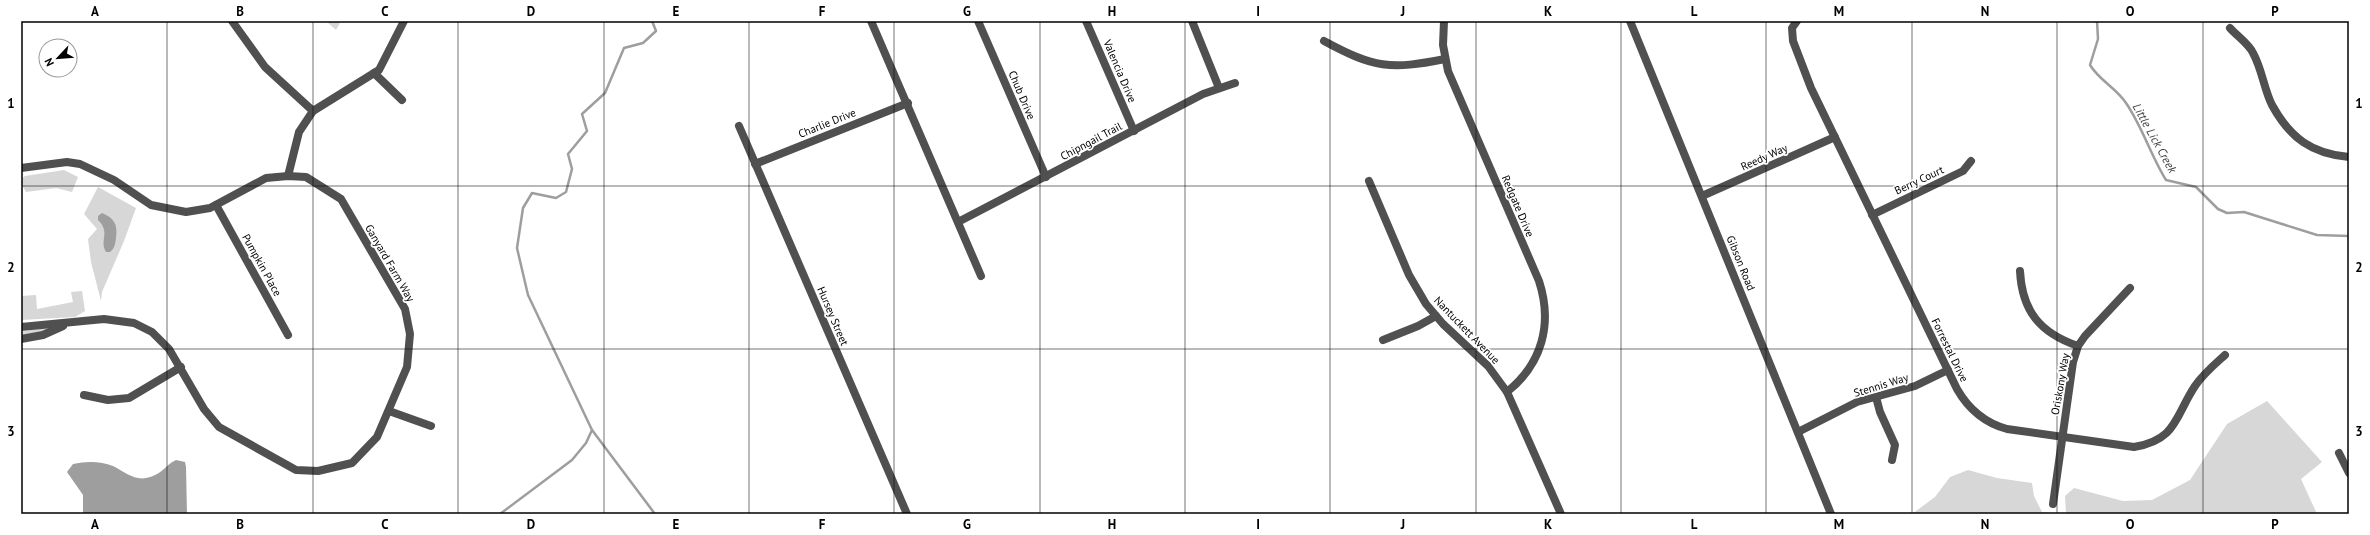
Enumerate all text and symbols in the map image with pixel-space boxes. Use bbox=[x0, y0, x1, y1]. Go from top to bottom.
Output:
text: A bbox=[91, 3, 99, 20]
text: B bbox=[236, 3, 244, 20]
text: C bbox=[381, 3, 389, 20]
text: D bbox=[527, 3, 535, 20]
text: E bbox=[673, 3, 680, 20]
text: F bbox=[819, 3, 826, 20]
text: G bbox=[963, 3, 971, 20]
text: H bbox=[1108, 3, 1116, 20]
text: I bbox=[1256, 3, 1260, 20]
text: J bbox=[1400, 3, 1405, 20]
text: K bbox=[1544, 3, 1552, 20]
text: L bbox=[1691, 3, 1698, 20]
text: M bbox=[1834, 3, 1844, 20]
text: N bbox=[1981, 3, 1989, 20]
text: O bbox=[2126, 3, 2135, 20]
text: P bbox=[2271, 3, 2279, 20]
street label: Valencia Drive bbox=[1100, 37, 1140, 105]
north arrow bbox=[38, 38, 78, 78]
text: N bbox=[41, 56, 57, 69]
street label: Chub Drive bbox=[1005, 68, 1039, 122]
text: 1 bbox=[7, 95, 15, 112]
text: 1 bbox=[2355, 95, 2363, 112]
water label: Little Lick Creek bbox=[2130, 100, 2181, 176]
street label: Charlie Drive bbox=[796, 105, 858, 141]
street label: Chipngail Trail bbox=[1058, 119, 1125, 163]
street label: Reedy Way bbox=[1738, 140, 1790, 173]
street label: Berry Court bbox=[1892, 162, 1946, 197]
street label: Redgate Drive bbox=[1499, 173, 1537, 239]
street label: Ganyard Farm Way bbox=[362, 222, 418, 305]
street label: Pumpkin Place bbox=[239, 231, 285, 299]
street label: Gibson Road bbox=[1724, 233, 1758, 293]
text: 2 bbox=[7, 259, 15, 276]
text: 2 bbox=[2355, 259, 2363, 276]
street label: Hursey Street bbox=[814, 284, 852, 348]
street label: Nantuckett Avenue bbox=[1431, 293, 1503, 367]
street label: Forrestal Drive bbox=[1929, 316, 1972, 385]
street label: Oriskony Way bbox=[2048, 351, 2072, 416]
street label: Stennis Way bbox=[1852, 370, 1911, 400]
text: 3 bbox=[7, 423, 15, 440]
text: 3 bbox=[2355, 423, 2363, 440]
text: A bbox=[91, 516, 99, 533]
text: B bbox=[236, 516, 244, 533]
text: C bbox=[381, 516, 389, 533]
text: D bbox=[527, 516, 535, 533]
text: E bbox=[673, 516, 680, 533]
text: F bbox=[819, 516, 826, 533]
text: G bbox=[963, 516, 971, 533]
text: H bbox=[1108, 516, 1116, 533]
text: I bbox=[1256, 516, 1260, 533]
text: J bbox=[1400, 516, 1405, 533]
text: K bbox=[1544, 516, 1552, 533]
text: L bbox=[1691, 516, 1698, 533]
text: M bbox=[1834, 516, 1844, 533]
text: N bbox=[1981, 516, 1989, 533]
text: O bbox=[2126, 516, 2135, 533]
text: P bbox=[2271, 516, 2279, 533]

